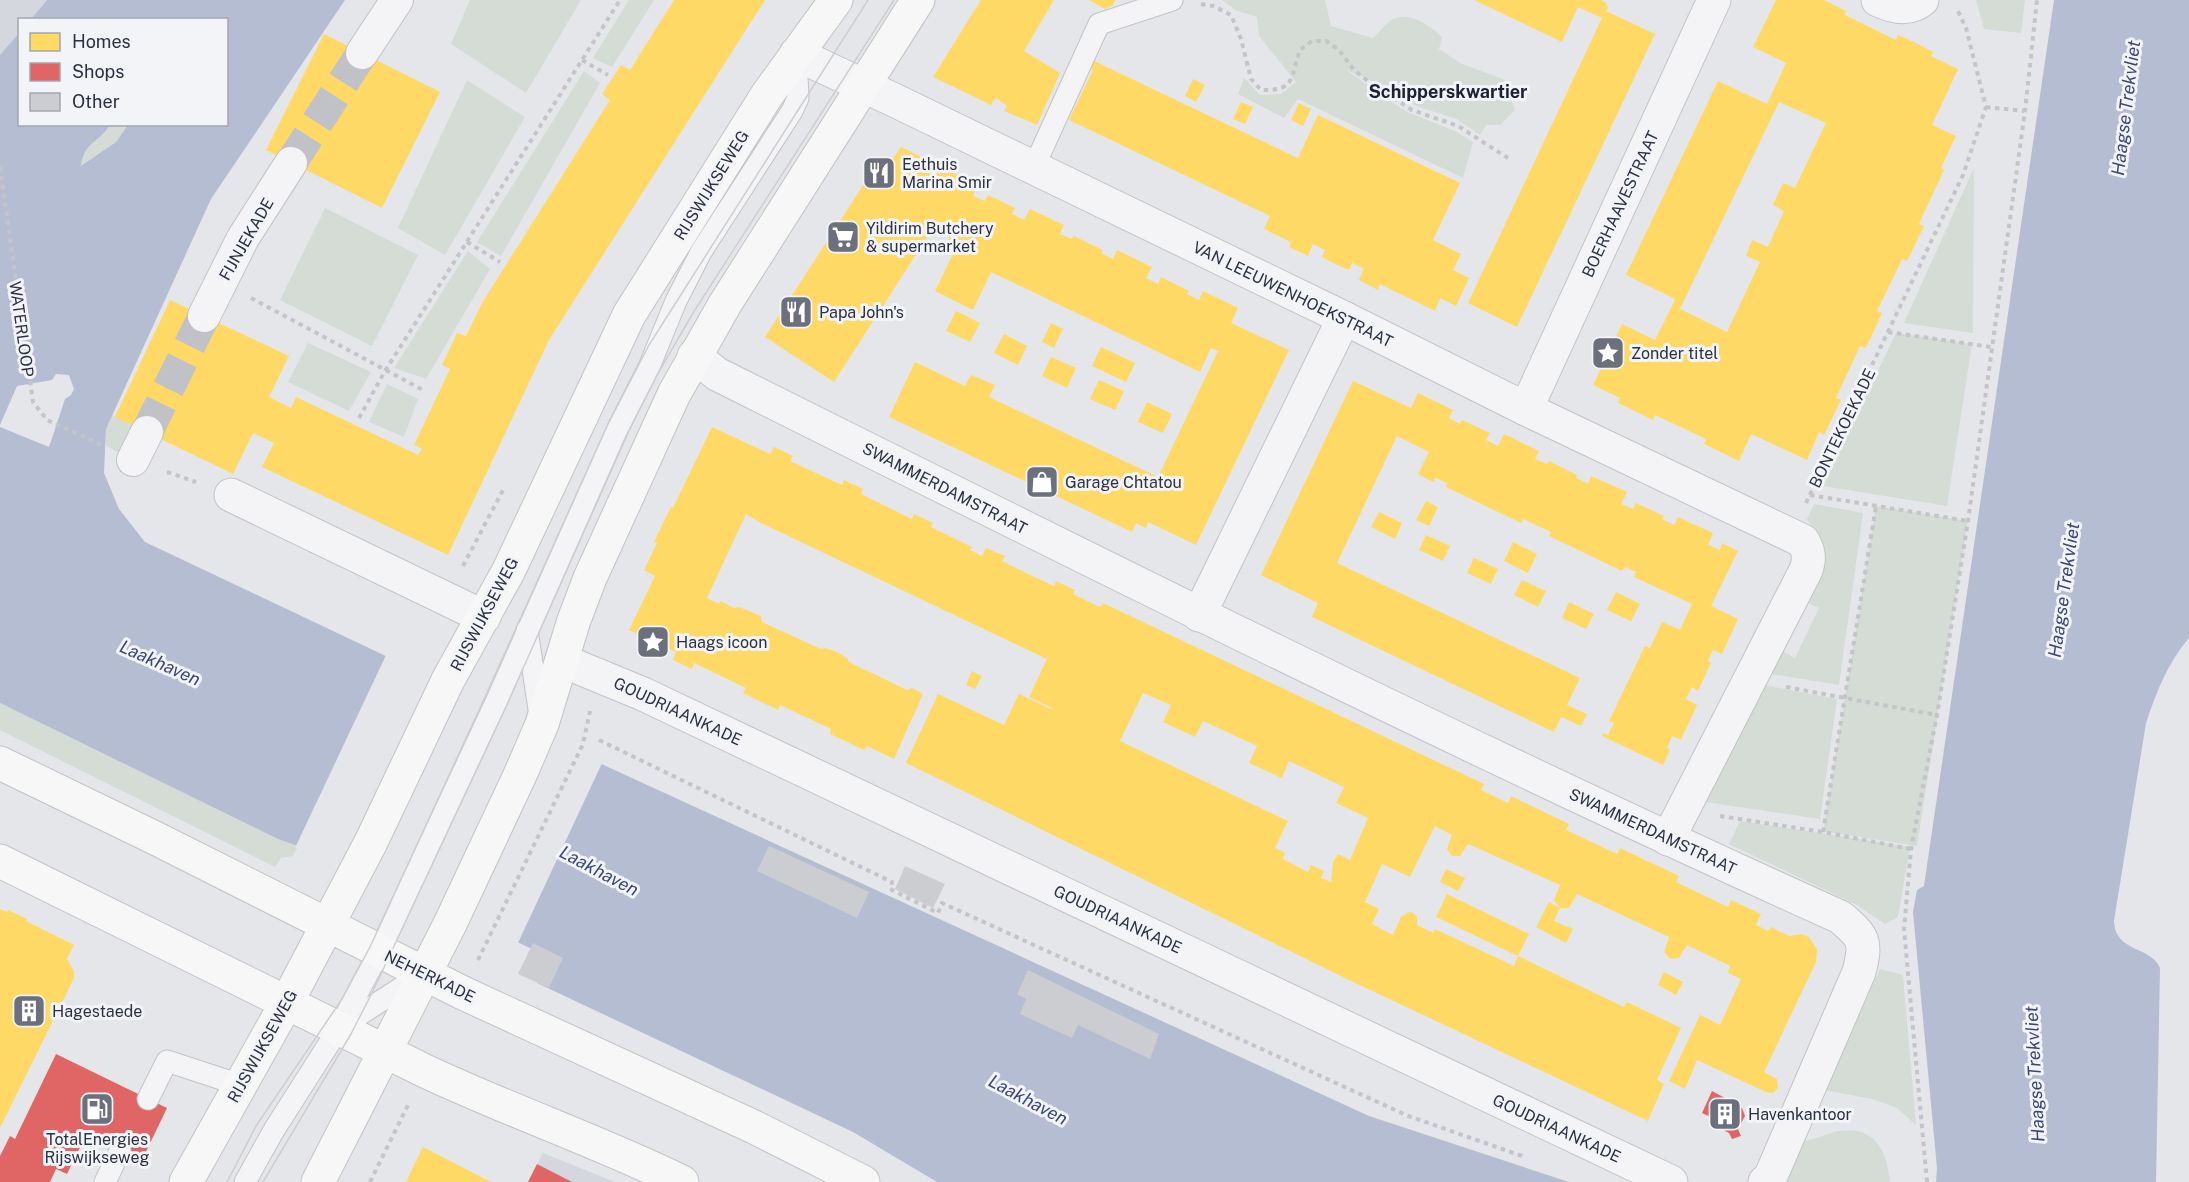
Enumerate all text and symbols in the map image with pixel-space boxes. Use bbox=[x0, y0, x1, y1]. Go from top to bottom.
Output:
legend bbox=[18, 18, 228, 126]
text: Homes bbox=[72, 31, 131, 52]
water label: Haagse Trekvliet bbox=[2107, 39, 2144, 177]
text: Shops bbox=[72, 61, 124, 82]
district label: Schipperskwartier bbox=[1368, 81, 1528, 102]
text: Other bbox=[72, 91, 120, 112]
street label: RIJSWIJKSEWEG bbox=[670, 127, 753, 244]
street label: BOERHAAVESTRAAT bbox=[1578, 128, 1663, 280]
restaurant icon: Eethuis Marina Smir bbox=[861, 155, 897, 191]
place label: Eethuis Marina Smir bbox=[902, 155, 992, 192]
street label: FIJNJEKADE bbox=[215, 195, 278, 284]
supermarket icon: Yildirim Butchery & supermarket bbox=[825, 219, 861, 255]
place label: Yildirim Butchery & supermarket bbox=[866, 219, 994, 256]
street label: VAN LEEUWENHOEKSTRAAT bbox=[1190, 238, 1396, 351]
street label: WATERLOOP bbox=[5, 280, 38, 378]
restaurant icon: Papa John's bbox=[778, 294, 814, 330]
place label: Papa John's bbox=[819, 303, 904, 322]
place icon: Zonder titel bbox=[1590, 335, 1626, 371]
place label: Zonder titel bbox=[1631, 344, 1718, 363]
street label: BONTEKOEKADE bbox=[1805, 366, 1880, 491]
street label: SWAMMERDAMSTRAAT bbox=[859, 439, 1031, 539]
shop icon: Garage Chtatou bbox=[1024, 464, 1060, 500]
place label: Garage Chtatou bbox=[1065, 473, 1182, 492]
water label: Haagse Trekvliet bbox=[2044, 521, 2083, 659]
street label: RIJSWIJKSEWEG bbox=[446, 554, 522, 674]
place icon: Haags icoon bbox=[635, 624, 671, 660]
place label: Haags icoon bbox=[676, 633, 767, 652]
water label: Laakhaven bbox=[117, 635, 204, 690]
street label: GOUDRIAANKADE bbox=[611, 673, 745, 750]
street label: SWAMMERDAMSTRAAT bbox=[1566, 784, 1740, 879]
water label: Laakhaven bbox=[556, 841, 642, 900]
street label: GOUDRIAANKADE bbox=[1051, 881, 1185, 958]
street label: NEHERKADE bbox=[381, 946, 478, 1007]
street label: RIJSWIJKSEWEG bbox=[224, 987, 301, 1106]
building icon: Hagestaede bbox=[11, 993, 47, 1029]
place label: Hagestaede bbox=[52, 1002, 142, 1021]
water label: Haagse Trekvliet bbox=[2020, 1005, 2049, 1143]
water label: Laakhaven bbox=[985, 1070, 1071, 1129]
street label: GOUDRIAANKADE bbox=[1490, 1090, 1624, 1167]
fuel station icon: TotalEnergies Rijswijkseweg bbox=[79, 1091, 115, 1127]
building icon: Havenkantoor bbox=[1707, 1096, 1743, 1132]
place label: Havenkantoor bbox=[1748, 1105, 1852, 1124]
place label: TotalEnergies Rijswijkseweg bbox=[45, 1130, 149, 1167]

